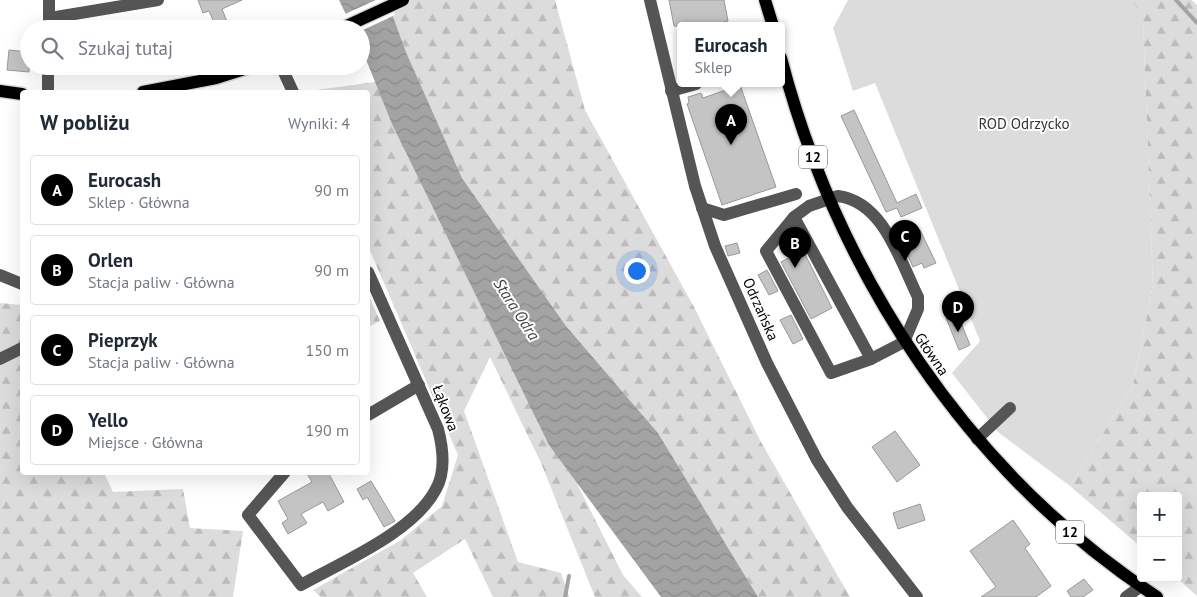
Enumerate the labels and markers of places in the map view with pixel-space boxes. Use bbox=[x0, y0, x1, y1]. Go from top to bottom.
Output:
pin: A bbox=[715, 104, 747, 145]
pin: C bbox=[889, 220, 921, 261]
pin: B bbox=[779, 227, 811, 268]
pin: D bbox=[942, 291, 974, 332]

